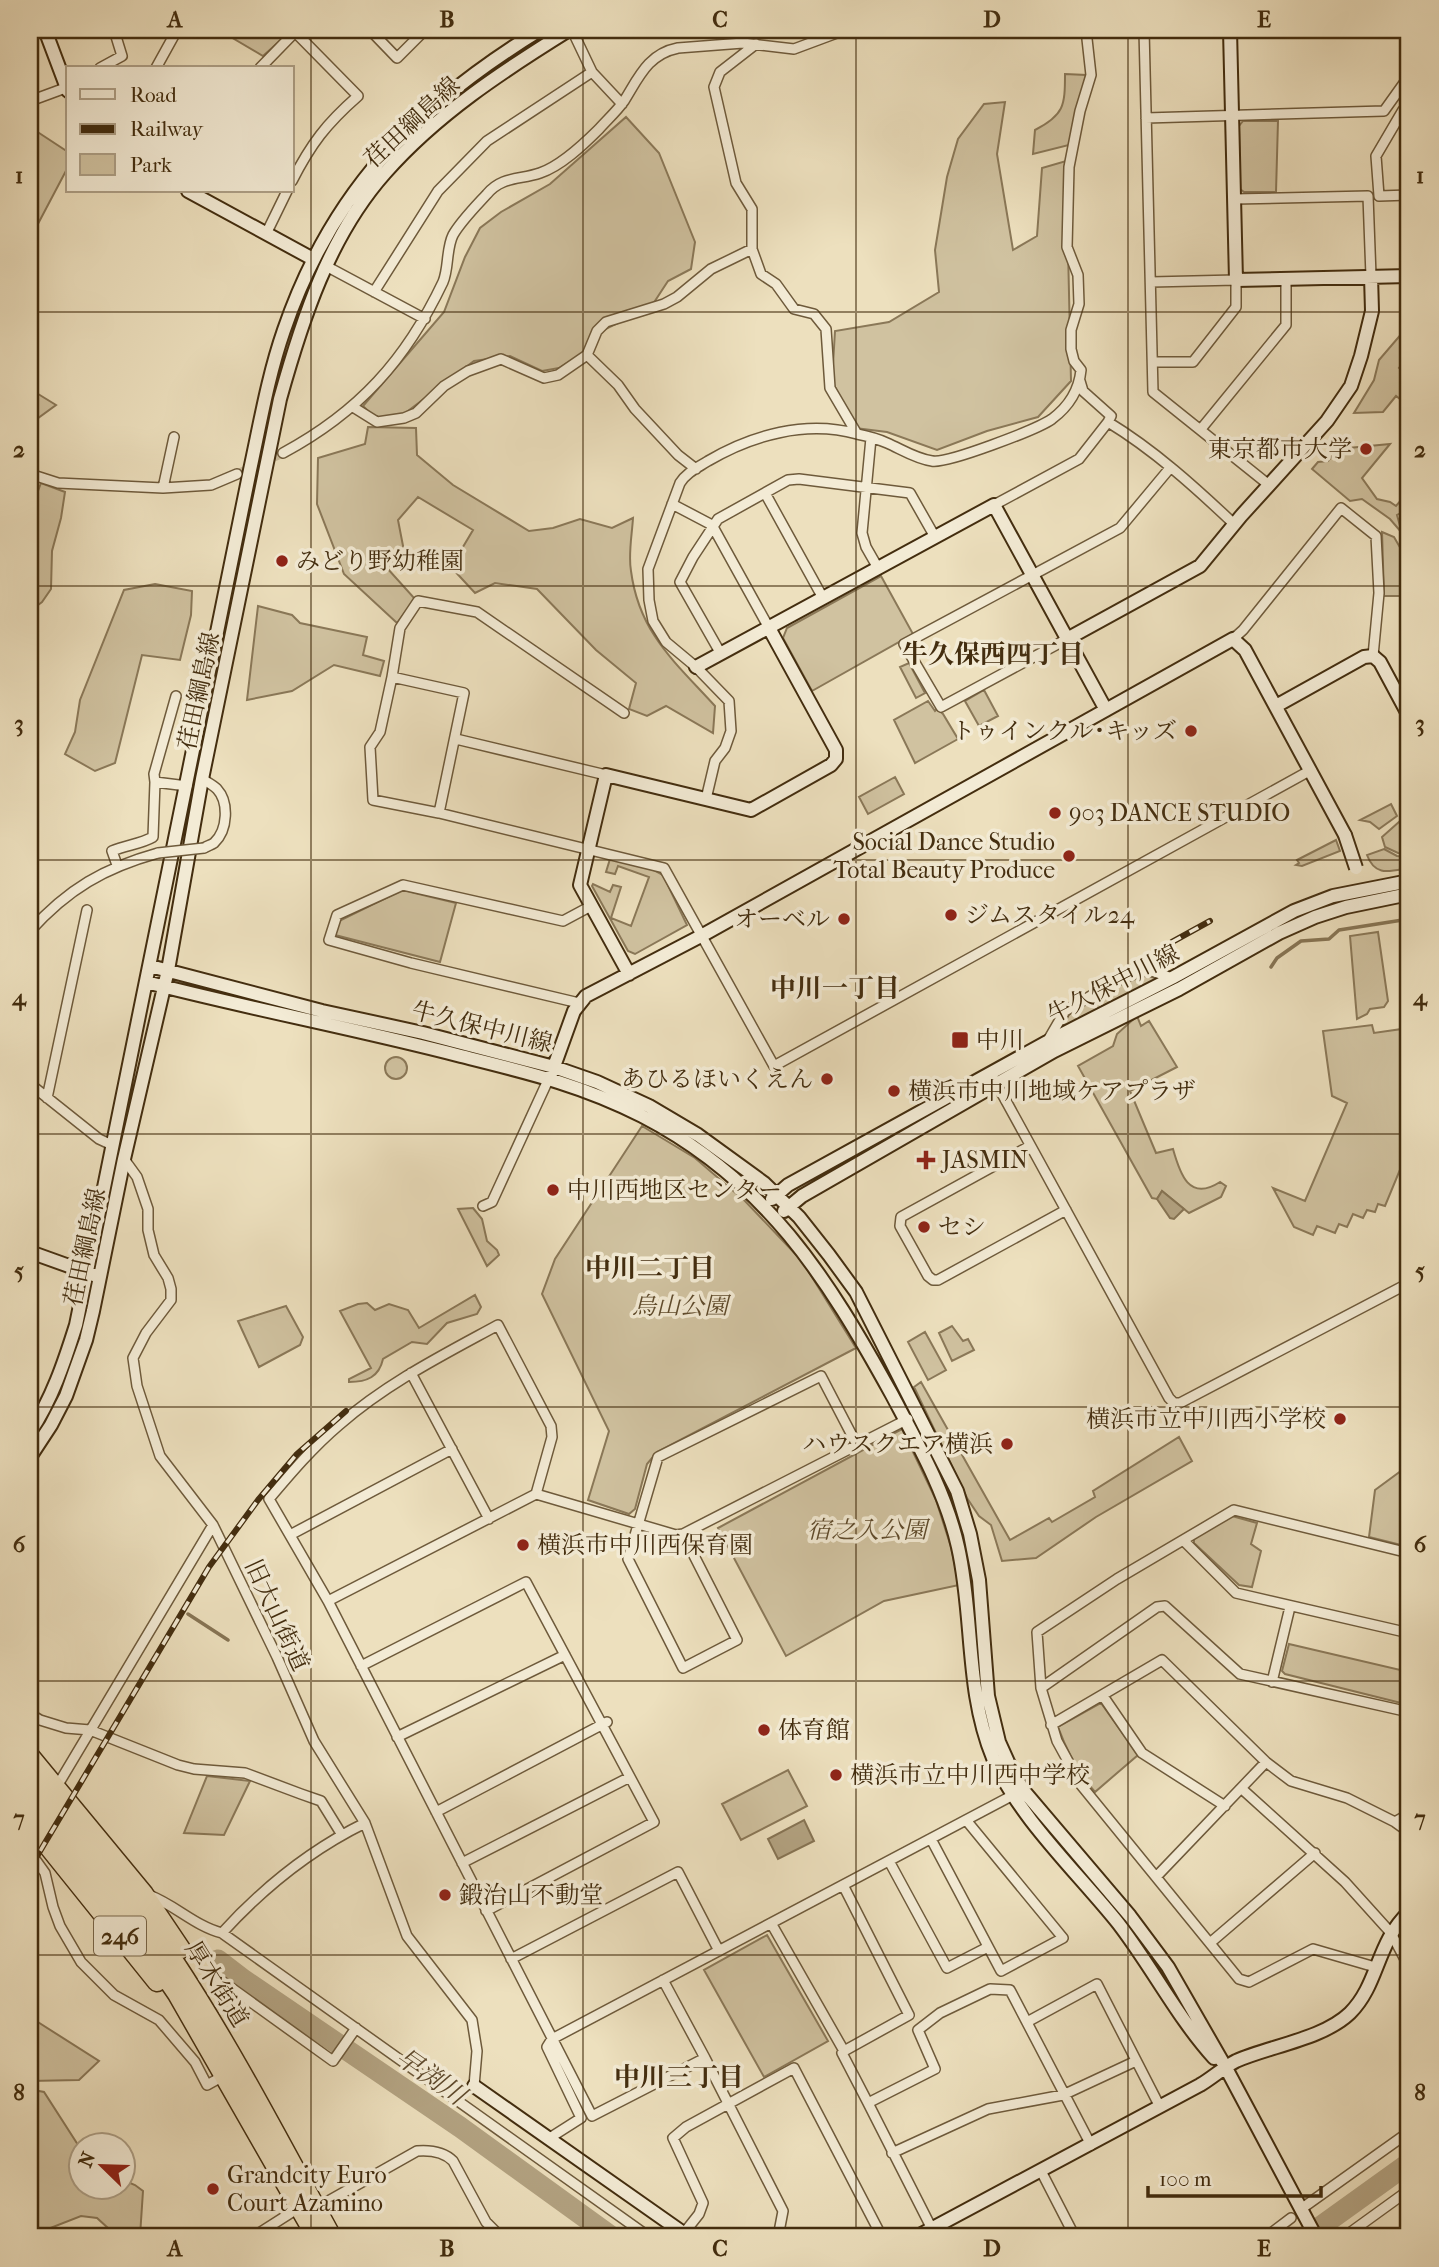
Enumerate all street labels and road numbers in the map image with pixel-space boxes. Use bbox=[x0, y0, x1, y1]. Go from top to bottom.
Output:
street label: 荏田綱島線 bbox=[359, 71, 465, 173]
street label: 荏田綱島線 bbox=[173, 629, 225, 753]
street label: 牛久保中川線 bbox=[1042, 939, 1184, 1029]
street label: 牛久保中川線 bbox=[409, 996, 555, 1058]
street label: 荏田綱島線 bbox=[59, 1185, 111, 1309]
street label: 旧大山街道 bbox=[239, 1555, 315, 1675]
road number: 246 bbox=[94, 1916, 146, 1955]
street label: 厚木街道 bbox=[180, 1936, 254, 2032]

